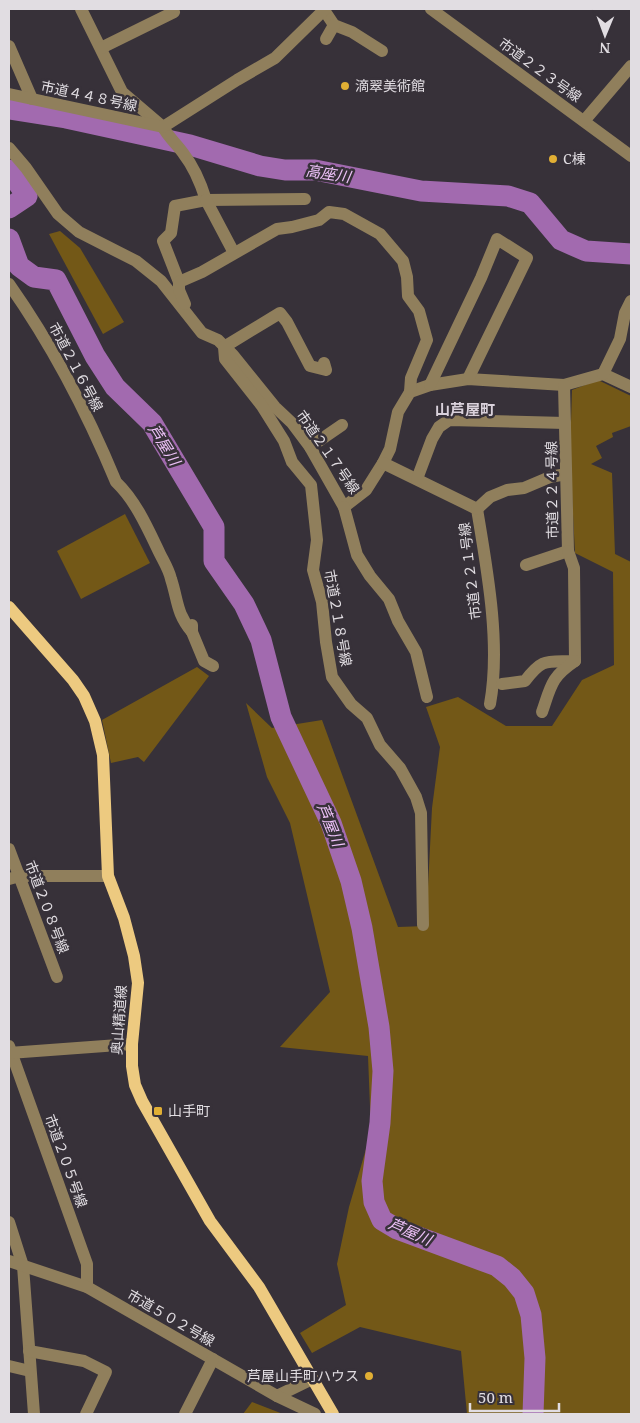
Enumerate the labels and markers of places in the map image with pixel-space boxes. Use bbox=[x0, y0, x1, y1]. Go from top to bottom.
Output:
place label: 滴翠美術館 bbox=[355, 76, 425, 95]
marker: 滴翠美術館 bbox=[339, 80, 351, 92]
place label: C棟 bbox=[563, 149, 586, 168]
marker: C棟 bbox=[547, 153, 559, 165]
place label: 山手町 bbox=[168, 1101, 210, 1120]
marker: 山手町 bbox=[152, 1105, 164, 1117]
place label: 芦屋山手町ハウス bbox=[247, 1366, 359, 1385]
marker: 芦屋山手町ハウス bbox=[363, 1370, 375, 1382]

